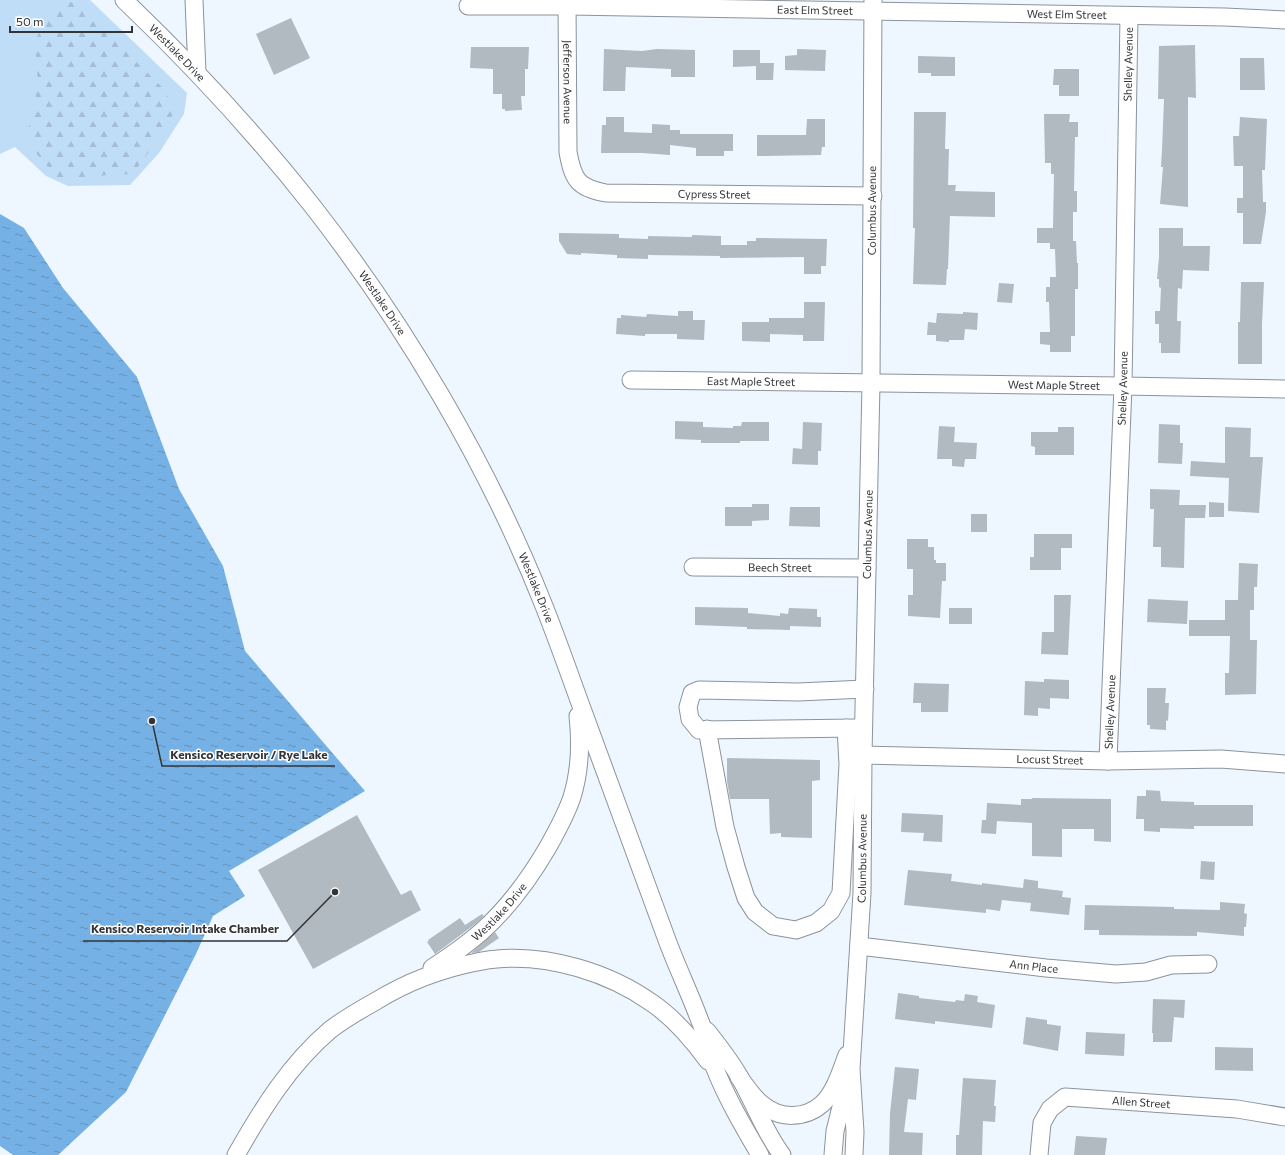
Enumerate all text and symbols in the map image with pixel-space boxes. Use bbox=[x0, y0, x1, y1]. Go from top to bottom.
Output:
street label: East Elm Street bbox=[777, 2, 854, 17]
street label: West Elm Street bbox=[1027, 7, 1108, 21]
scale bar bbox=[10, 8, 132, 34]
text: 50 m bbox=[16, 14, 44, 28]
street label: Westlake Drive bbox=[147, 21, 208, 84]
street label: Shelley Avenue bbox=[1121, 27, 1135, 102]
street label: Jefferson Avenue bbox=[560, 40, 575, 124]
street label: Columbus Avenue bbox=[865, 166, 878, 255]
street label: Cypress Street bbox=[678, 187, 751, 201]
street label: Westlake Drive bbox=[357, 268, 409, 337]
street label: Shelley Avenue bbox=[1114, 351, 1130, 426]
street label: East Maple Street bbox=[707, 374, 796, 388]
street label: West Maple Street bbox=[1008, 378, 1101, 392]
street label: Columbus Avenue bbox=[860, 490, 875, 579]
street label: Westlake Drive bbox=[516, 550, 557, 624]
street label: Beech Street bbox=[748, 560, 812, 574]
street label: Shelley Avenue bbox=[1101, 674, 1117, 749]
callout: Kensico Reservoir / Rye Lake bbox=[162, 742, 335, 766]
text: Kensico Reservoir / Rye Lake bbox=[170, 747, 328, 761]
street label: Locust Street bbox=[1016, 752, 1084, 766]
street label: Columbus Avenue bbox=[854, 814, 869, 903]
street label: Westlake Drive bbox=[469, 880, 529, 943]
callout: Kensico Reservoir Intake Chamber bbox=[83, 917, 287, 941]
text: Kensico Reservoir Intake Chamber bbox=[91, 921, 279, 935]
street label: Ann Place bbox=[1009, 957, 1059, 975]
street label: Allen Street bbox=[1112, 1093, 1172, 1110]

